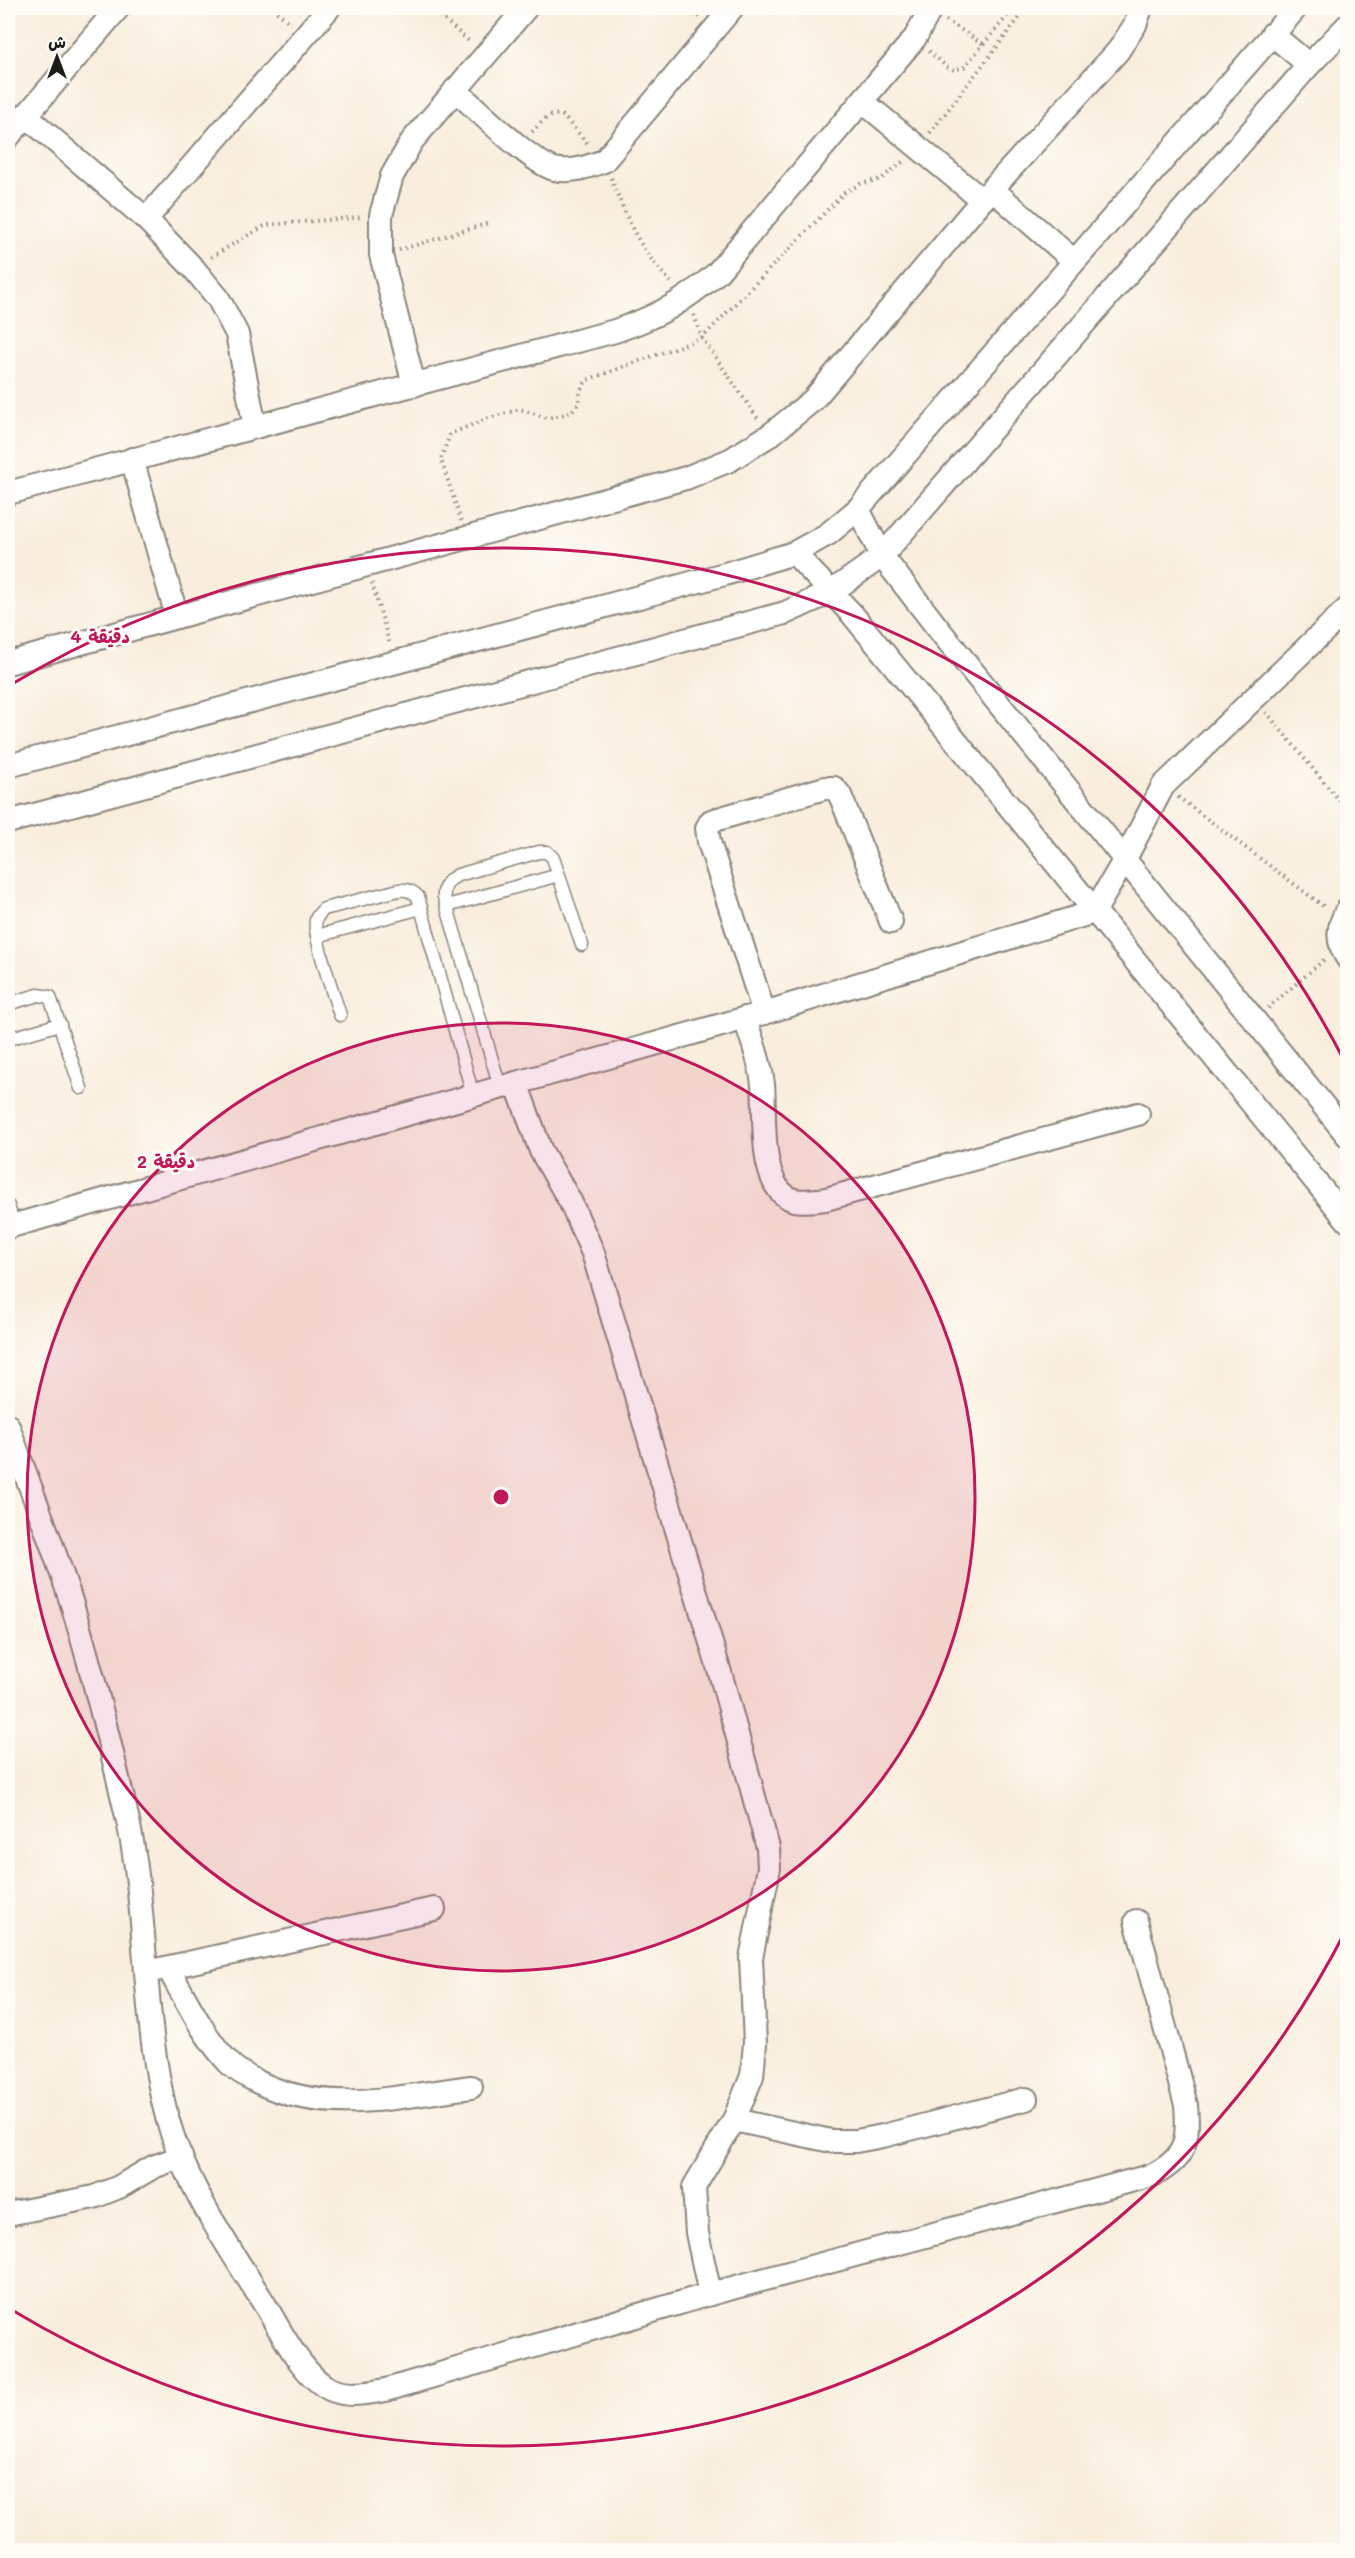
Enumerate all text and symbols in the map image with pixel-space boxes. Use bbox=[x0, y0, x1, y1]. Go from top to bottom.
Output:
north arrow bbox=[27, 27, 87, 87]
text: ش bbox=[48, 31, 66, 52]
text: 4 دقيقة bbox=[70, 624, 130, 648]
text: 2 دقيقة bbox=[137, 1149, 195, 1173]
centre of rings bbox=[491, 1487, 511, 1507]

